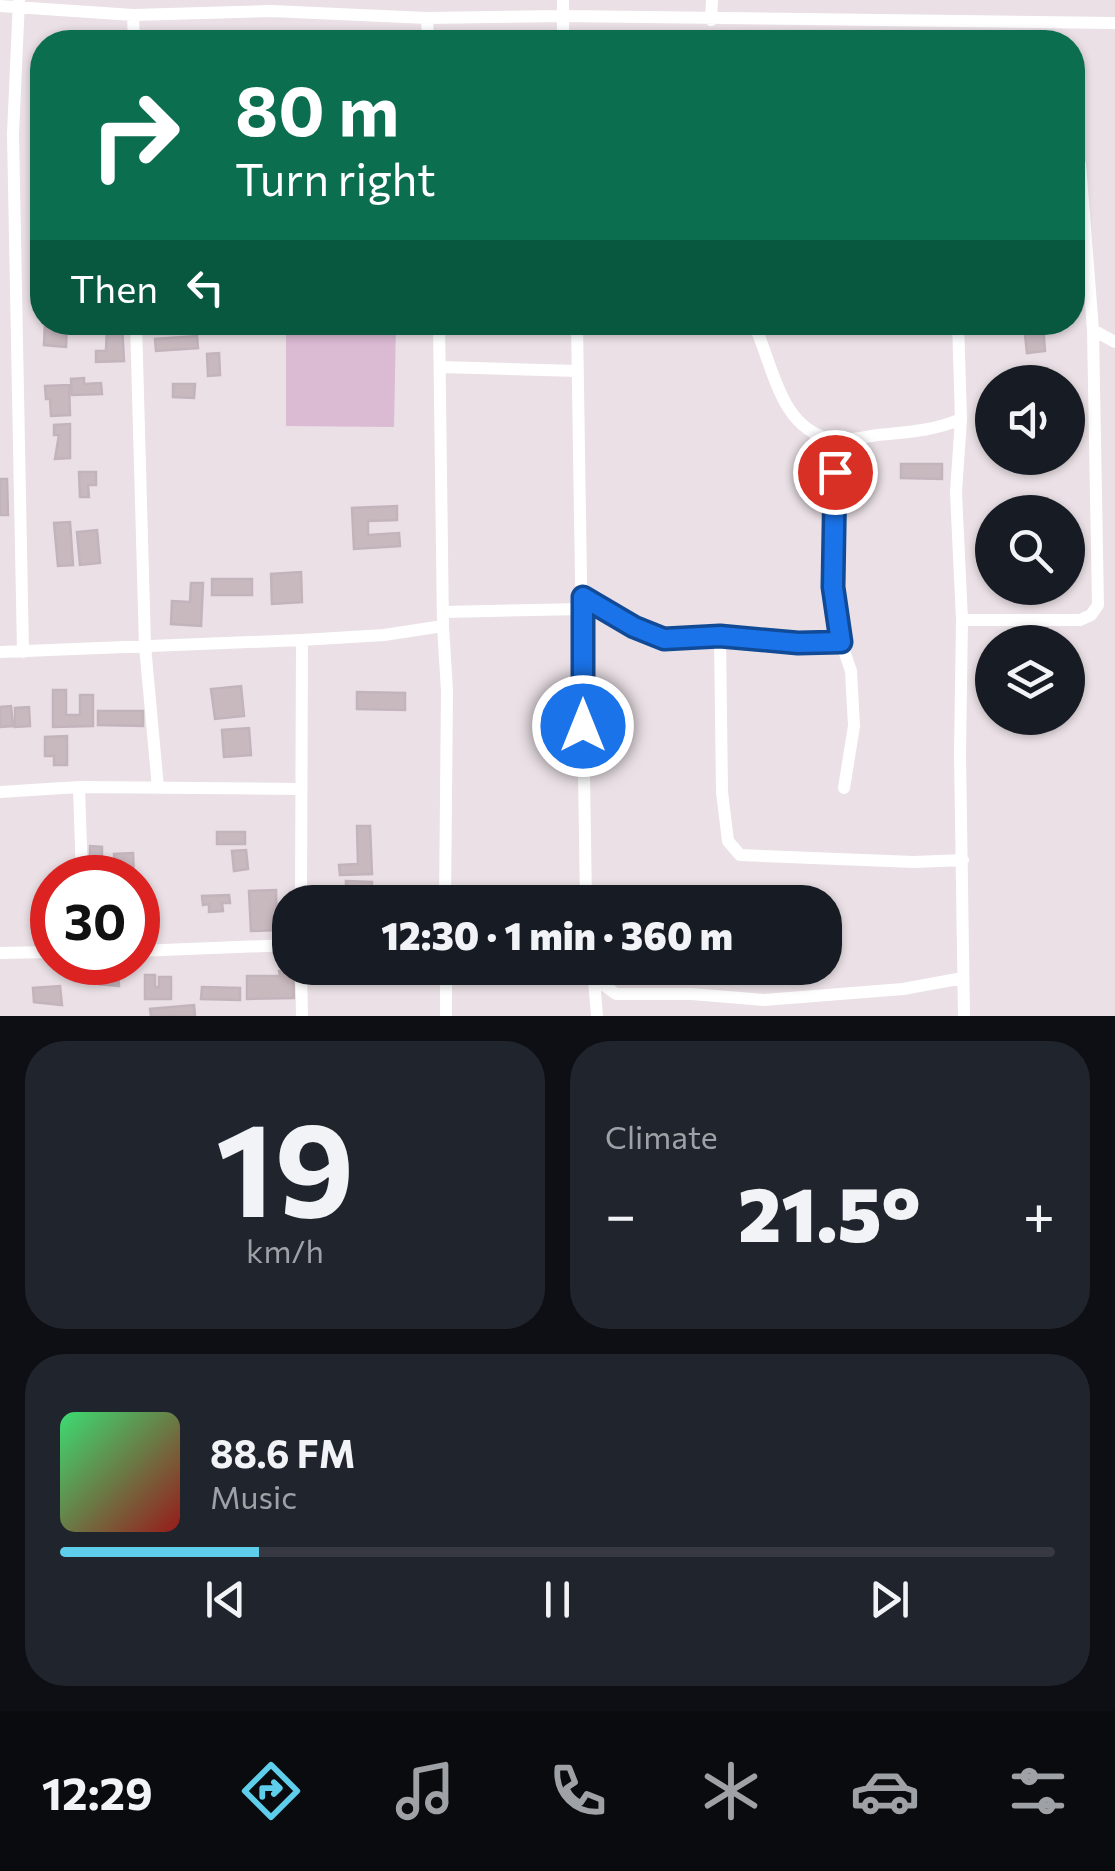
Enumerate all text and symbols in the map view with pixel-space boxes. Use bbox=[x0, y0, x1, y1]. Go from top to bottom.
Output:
text: 80 m bbox=[235, 65, 399, 150]
icon: right bbox=[70, 70, 200, 200]
text: Turn right bbox=[235, 150, 436, 205]
icon: left bbox=[178, 260, 233, 315]
text: Then bbox=[70, 264, 158, 311]
map controls bbox=[975, 365, 1085, 735]
button: sound bbox=[975, 365, 1085, 475]
pin bbox=[793, 430, 878, 515]
icon: arrive bbox=[808, 445, 863, 500]
button: search bbox=[975, 495, 1085, 605]
button: layers bbox=[975, 625, 1085, 735]
position arrow bbox=[531, 674, 635, 778]
speed limit sign: 30 bbox=[30, 855, 160, 985]
text: 12:30 · 1 min · 360 m bbox=[381, 911, 733, 958]
text: 19 bbox=[215, 1085, 355, 1244]
text: Climate bbox=[605, 1116, 718, 1156]
text: 21.5° bbox=[738, 1166, 921, 1257]
text: − bbox=[605, 1179, 636, 1246]
text: + bbox=[1023, 1179, 1055, 1246]
text: km/h bbox=[246, 1230, 324, 1270]
text: 88.6 FM bbox=[210, 1429, 355, 1476]
text: Music bbox=[210, 1476, 297, 1516]
icon: previous bbox=[198, 1572, 253, 1627]
icon: pause bbox=[530, 1572, 585, 1627]
icon: next bbox=[862, 1572, 917, 1627]
icon: directions bbox=[236, 1756, 306, 1826]
icon: music bbox=[390, 1756, 460, 1826]
icon: phone bbox=[543, 1756, 613, 1826]
icon: climate bbox=[696, 1756, 766, 1826]
icon: car bbox=[850, 1756, 920, 1826]
icon: filters bbox=[1003, 1756, 1073, 1826]
text: 12:29 bbox=[42, 1764, 153, 1819]

